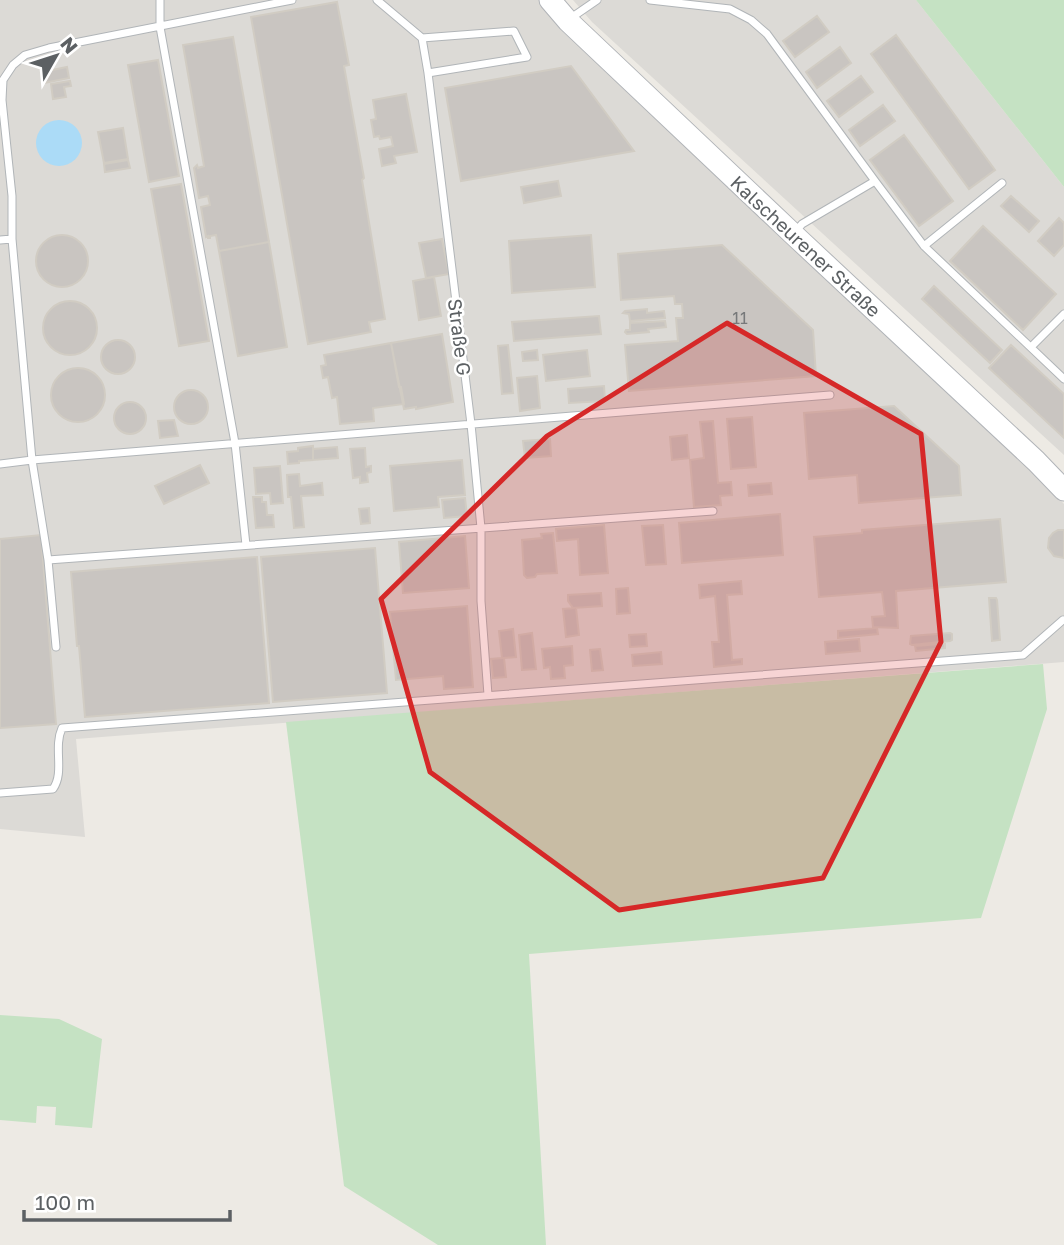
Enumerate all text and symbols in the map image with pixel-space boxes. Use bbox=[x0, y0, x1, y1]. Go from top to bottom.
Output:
north arrow bbox=[21, 21, 91, 91]
text: N bbox=[56, 32, 83, 58]
street label: Kalscheurener Straße bbox=[726, 170, 886, 322]
street label: Straße G bbox=[444, 297, 476, 377]
house number: 11 bbox=[732, 308, 748, 328]
scale bar bbox=[24, 1178, 231, 1222]
text: 100 m bbox=[35, 1189, 95, 1215]

